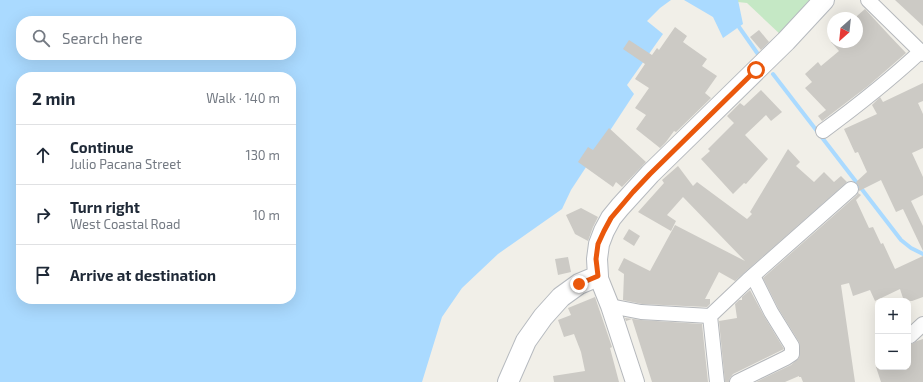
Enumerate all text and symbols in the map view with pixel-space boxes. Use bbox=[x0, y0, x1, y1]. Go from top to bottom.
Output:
north arrow bbox=[827, 12, 863, 48]
search box bbox=[16, 16, 296, 60]
icon: search bbox=[30, 27, 52, 49]
text: Search here bbox=[62, 29, 143, 47]
route start bbox=[747, 61, 765, 79]
text: 2 min bbox=[32, 88, 75, 108]
text: Walk · 140 m bbox=[206, 90, 280, 106]
text: Continue bbox=[70, 138, 133, 156]
icon: ahead bbox=[32, 144, 54, 166]
text: 130 m bbox=[245, 147, 280, 163]
text: Julio Pacana Street bbox=[70, 156, 181, 172]
text: Turn right bbox=[70, 198, 140, 216]
icon: right bbox=[32, 204, 54, 226]
text: 10 m bbox=[253, 207, 280, 223]
text: West Coastal Road bbox=[70, 216, 181, 232]
icon: arrive bbox=[32, 264, 54, 286]
text: Arrive at destination bbox=[70, 266, 216, 284]
route end bbox=[570, 275, 588, 293]
map controls bbox=[875, 298, 911, 370]
button: + bbox=[875, 298, 911, 334]
button: − bbox=[875, 334, 911, 370]

